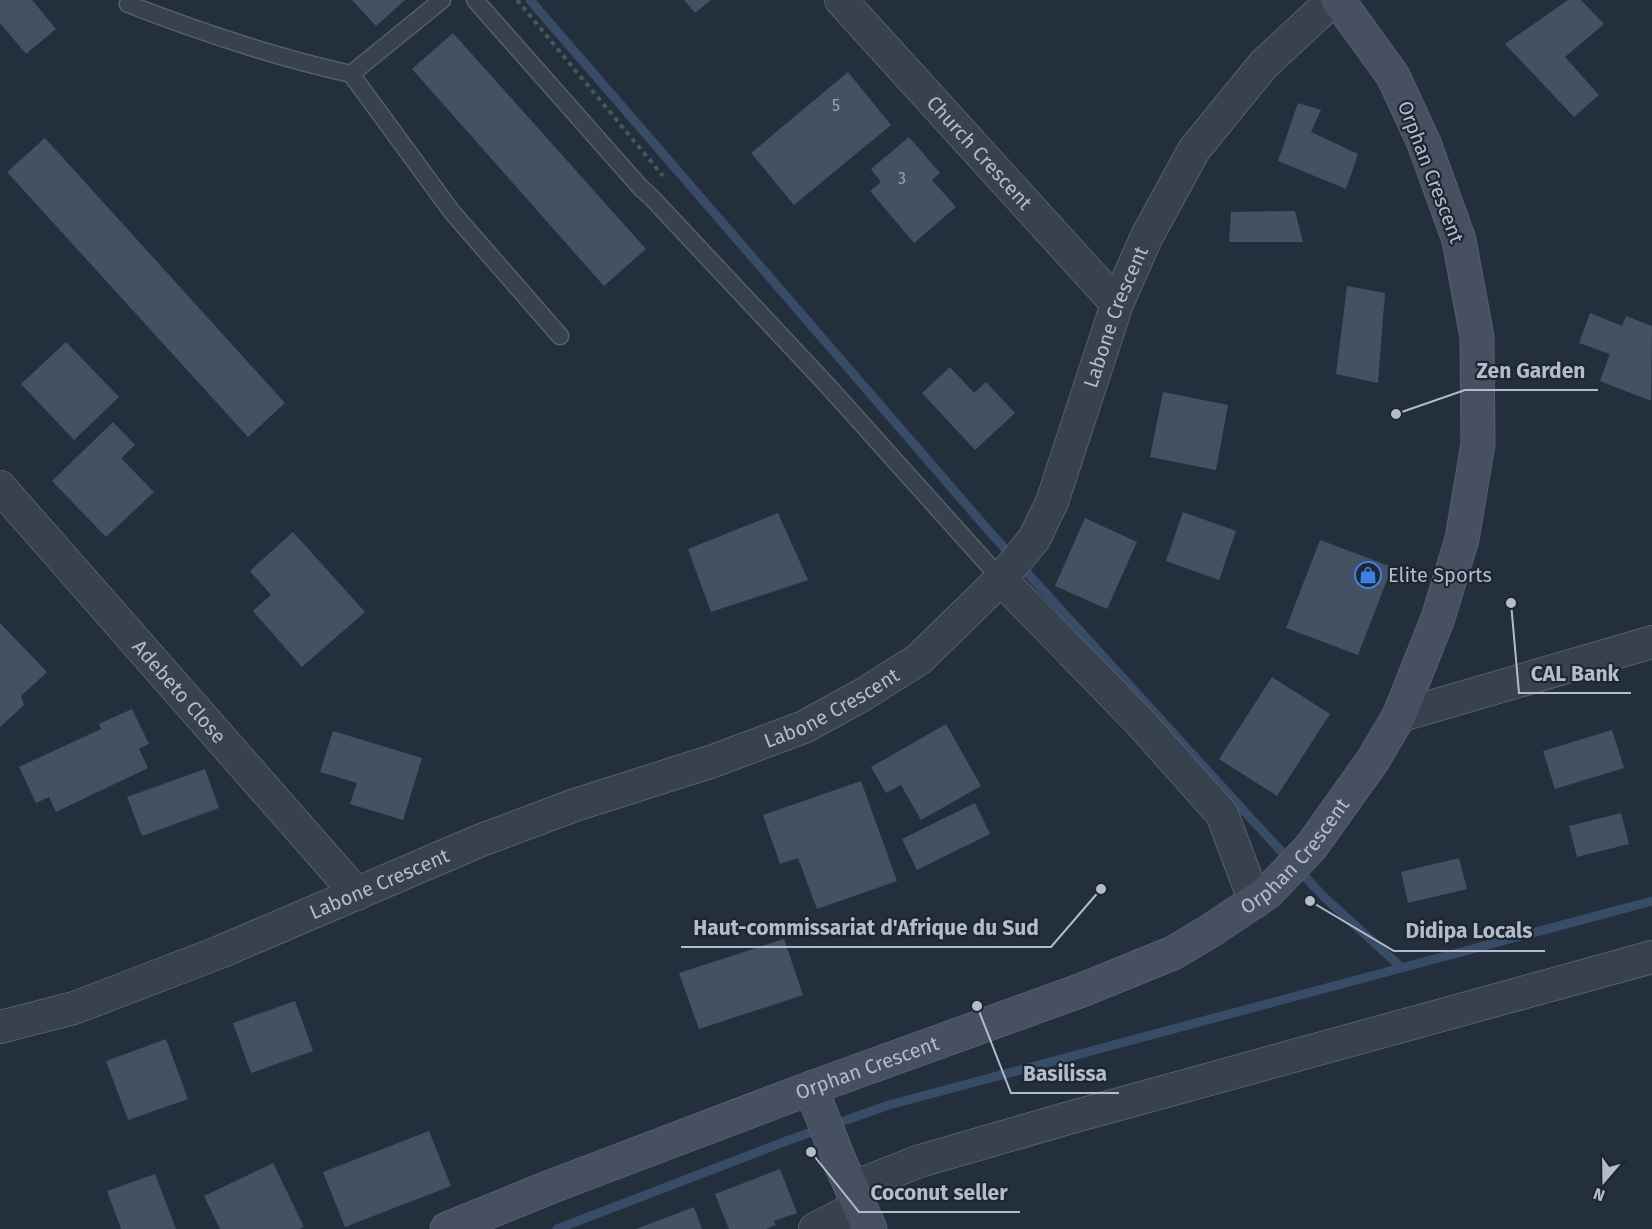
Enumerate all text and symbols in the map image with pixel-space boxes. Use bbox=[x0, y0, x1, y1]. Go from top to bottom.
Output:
street label: Church Crescent bbox=[922, 91, 1038, 215]
house number: 5 bbox=[832, 96, 840, 115]
street label: Orphan Crescent bbox=[1393, 98, 1469, 247]
house number: 3 bbox=[898, 169, 906, 188]
street label: Labone Crescent bbox=[1078, 242, 1153, 391]
callout: Zen Garden bbox=[1465, 351, 1598, 390]
text: Zen Garden bbox=[1477, 358, 1585, 384]
shop icon: Elite Sports bbox=[1353, 560, 1383, 590]
place label: Elite Sports bbox=[1388, 563, 1492, 587]
street label: Adebeto Close bbox=[128, 635, 231, 748]
callout: CAL Bank bbox=[1519, 654, 1631, 693]
text: CAL Bank bbox=[1531, 661, 1620, 687]
street label: Labone Crescent bbox=[761, 662, 904, 753]
street label: Orphan Crescent bbox=[1236, 793, 1354, 919]
street label: Labone Crescent bbox=[306, 843, 453, 924]
callout: Haut-commissariat d'Afrique du Sud bbox=[681, 908, 1051, 947]
callout: Didipa Locals bbox=[1394, 912, 1545, 951]
text: Haut-commissariat d'Afrique du Sud bbox=[693, 915, 1039, 941]
text: Didipa Locals bbox=[1406, 918, 1532, 944]
street label: Orphan Crescent bbox=[792, 1031, 943, 1105]
callout: Basilissa bbox=[1011, 1054, 1119, 1093]
text: Basilissa bbox=[1023, 1061, 1107, 1087]
north arrow bbox=[1574, 1151, 1634, 1211]
callout: Coconut seller bbox=[859, 1173, 1020, 1212]
text: Coconut seller bbox=[870, 1180, 1008, 1206]
text: N bbox=[1591, 1184, 1607, 1205]

